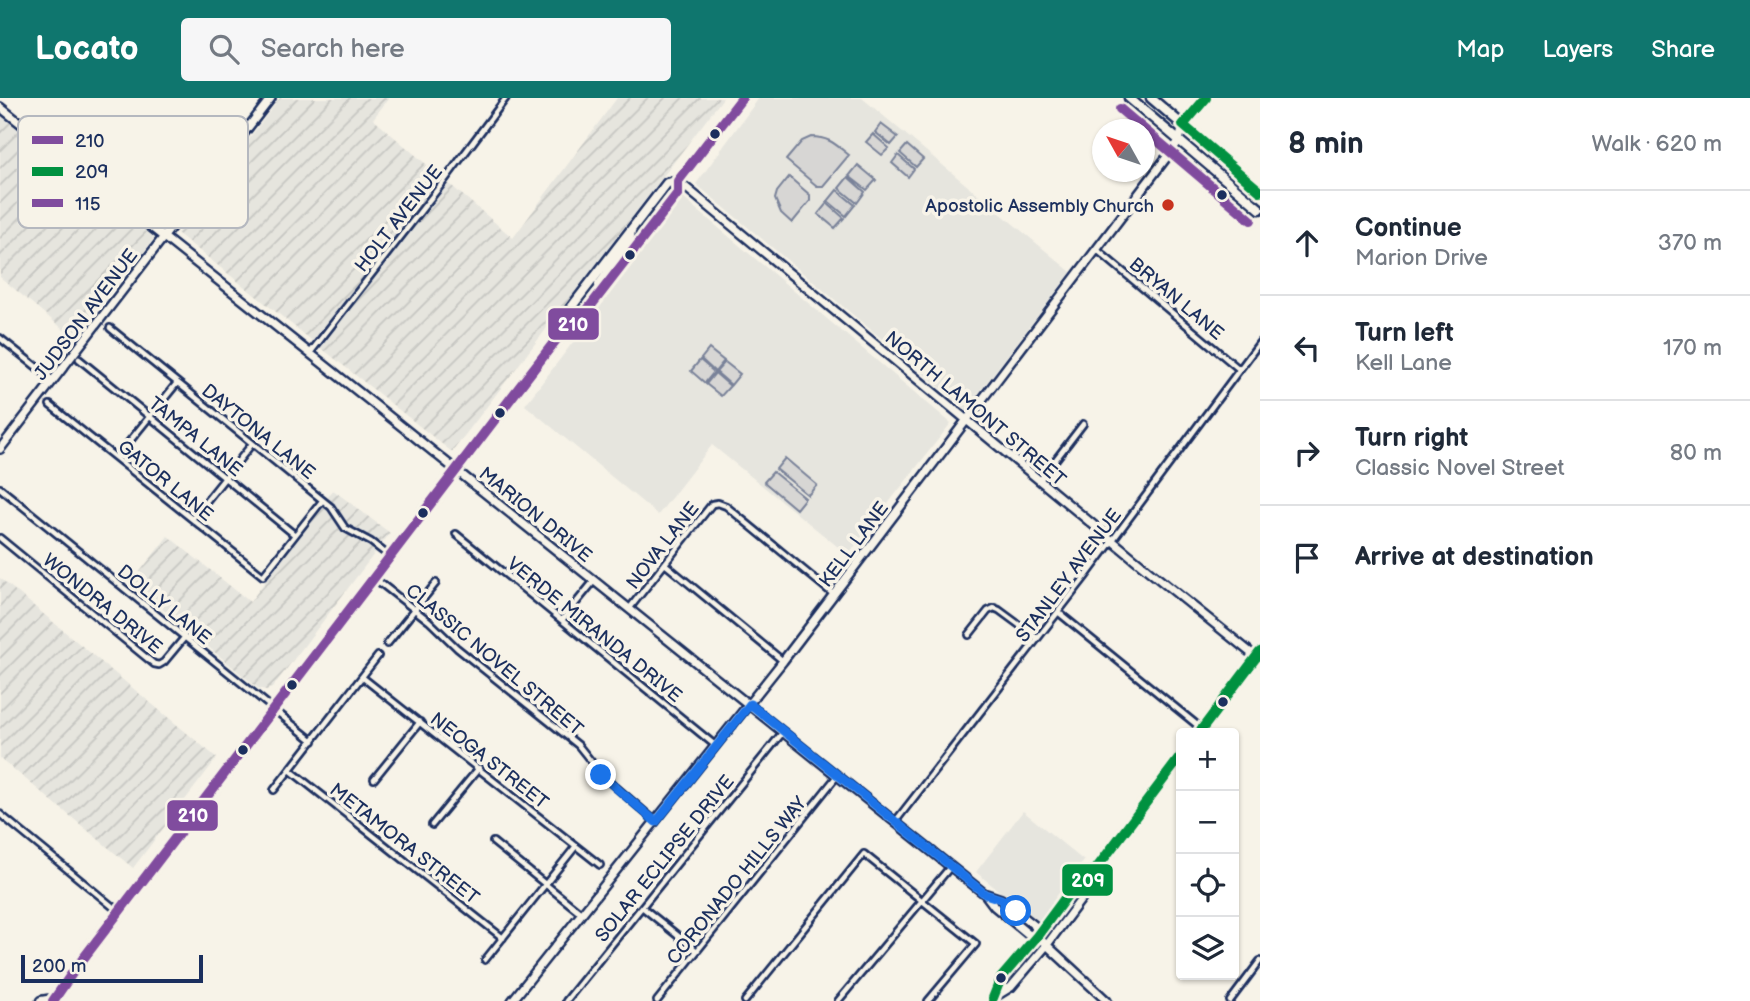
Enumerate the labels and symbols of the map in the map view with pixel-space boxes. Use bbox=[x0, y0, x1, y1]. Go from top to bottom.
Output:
legend bbox=[18, 116, 248, 228]
north arrow bbox=[1092, 119, 1155, 182]
unlabelled marker bbox=[708, 127, 722, 141]
text: 210 bbox=[75, 130, 104, 153]
text: 209 bbox=[75, 161, 108, 184]
street label: HOLT AVENUE bbox=[350, 161, 448, 277]
unlabelled marker bbox=[1215, 188, 1229, 202]
text: 115 bbox=[75, 193, 101, 216]
place label: Apostolic Assembly Church bbox=[925, 195, 1154, 218]
marker: Apostolic Assembly Church bbox=[1160, 197, 1176, 213]
street label: JUDSON AVENUE bbox=[29, 245, 143, 385]
unlabelled marker bbox=[623, 248, 637, 262]
street label: BRYAN LANE bbox=[1124, 253, 1228, 345]
line badge: 210 bbox=[547, 307, 600, 341]
text: 210 bbox=[558, 314, 588, 337]
street label: NORTH LAMONT STREET bbox=[880, 327, 1071, 492]
street label: DAYTONA LANE bbox=[197, 379, 319, 485]
street label: TAMPA LANE bbox=[143, 392, 247, 482]
unlabelled marker bbox=[493, 406, 507, 420]
street label: GATOR LANE bbox=[113, 436, 217, 527]
street label: MARION DRIVE bbox=[474, 463, 596, 568]
street label: NOVA LANE bbox=[622, 498, 704, 594]
street label: KELL LANE bbox=[815, 498, 894, 592]
street label: STANLEY AVENUE bbox=[1012, 505, 1127, 647]
unlabelled marker bbox=[416, 506, 430, 520]
street label: WONDRA DRIVE bbox=[38, 549, 166, 659]
street label: VERDE MIRANDA DRIVE bbox=[502, 552, 686, 708]
street label: DOLLY LANE bbox=[113, 560, 216, 650]
street label: CLASSIC NOVEL STREET bbox=[401, 579, 588, 741]
unlabelled marker bbox=[285, 678, 299, 692]
unlabelled marker bbox=[1216, 695, 1230, 709]
street label: NEOGA STREET bbox=[425, 708, 553, 815]
unlabelled marker bbox=[236, 743, 250, 757]
route end bbox=[585, 759, 616, 790]
street label: SOLAR ECLIPSE DRIVE bbox=[591, 771, 740, 947]
street label: METAMORA STREET bbox=[325, 779, 484, 910]
street label: CORONADO HILLS WAY bbox=[662, 792, 813, 970]
line badge: 210 bbox=[166, 799, 219, 832]
text: 210 bbox=[178, 805, 208, 828]
line badge: 209 bbox=[1061, 863, 1114, 897]
text: 209 bbox=[1071, 870, 1105, 893]
route start bbox=[1000, 895, 1031, 926]
scale bar bbox=[21, 952, 203, 984]
unlabelled marker bbox=[994, 971, 1008, 985]

